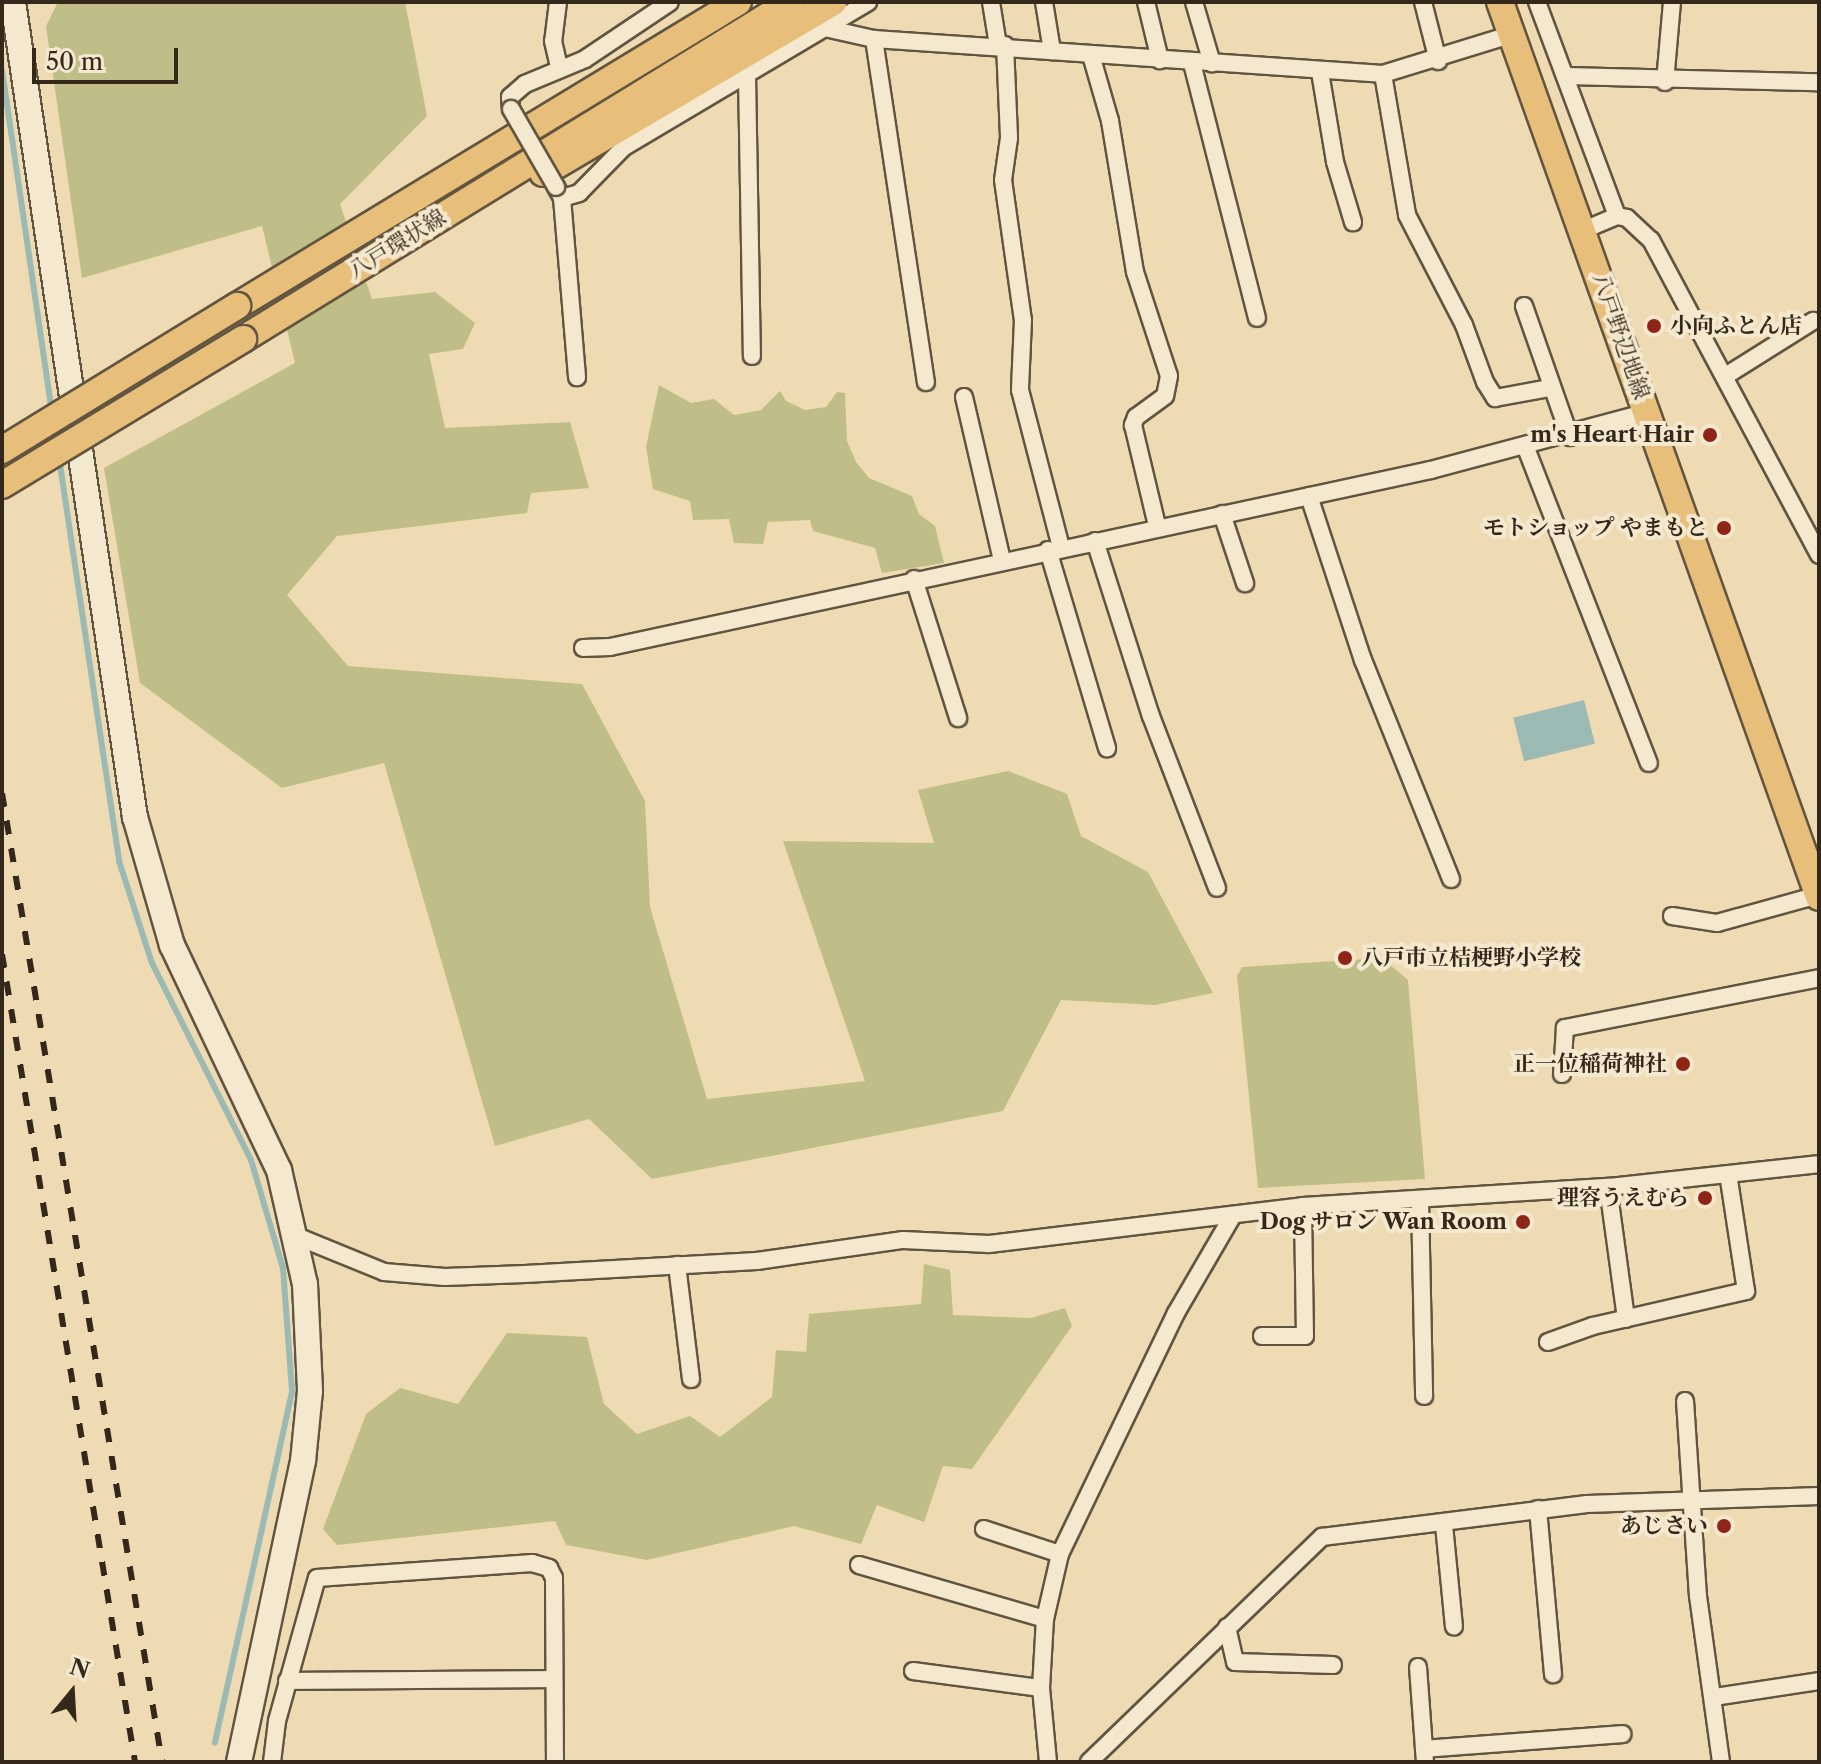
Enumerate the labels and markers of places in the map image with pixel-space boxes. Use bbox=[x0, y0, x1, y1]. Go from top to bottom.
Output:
place label: 小向ふとん店 bbox=[1670, 313, 1802, 339]
marker: 小向ふとん店 bbox=[1645, 317, 1663, 335]
place label: m's Heart Hair bbox=[1530, 422, 1694, 448]
marker: m's Heart Hair bbox=[1701, 426, 1719, 444]
place label: モトショップ やまもと bbox=[1482, 515, 1708, 541]
marker: モトショップ やまもと bbox=[1715, 519, 1733, 537]
place label: 八戸市立桔梗野小学校 bbox=[1361, 945, 1581, 971]
marker: 八戸市立桔梗野小学校 bbox=[1336, 949, 1354, 967]
place label: 正一位稲荷神社 bbox=[1513, 1051, 1667, 1077]
marker: 正一位稲荷神社 bbox=[1674, 1055, 1692, 1073]
place label: 理容うえむら bbox=[1557, 1185, 1689, 1211]
marker: 理容うえむら bbox=[1696, 1189, 1714, 1207]
place label: Dog サロン Wan Room bbox=[1260, 1209, 1507, 1235]
marker: Dog サロン Wan Room bbox=[1514, 1213, 1532, 1231]
place label: あじさい bbox=[1620, 1513, 1708, 1539]
marker: あじさい bbox=[1715, 1517, 1733, 1535]

